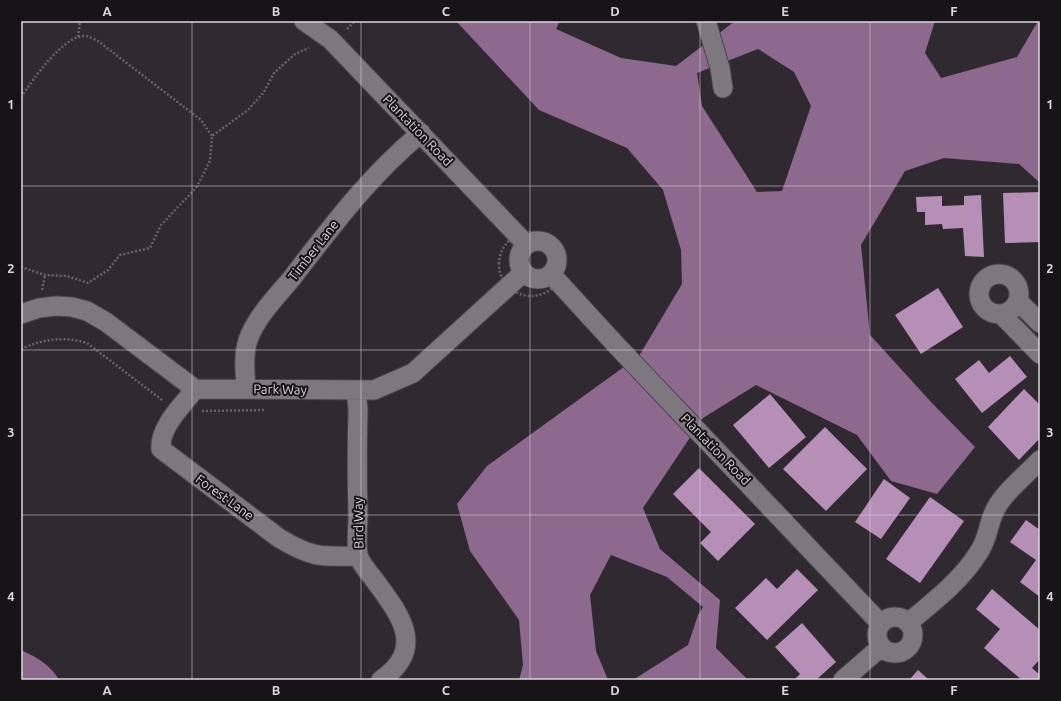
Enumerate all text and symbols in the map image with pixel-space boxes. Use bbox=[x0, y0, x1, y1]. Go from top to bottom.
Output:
text: A bbox=[102, 4, 112, 18]
text: B bbox=[272, 4, 281, 18]
text: C bbox=[442, 4, 451, 18]
text: D bbox=[610, 4, 620, 18]
text: E bbox=[781, 4, 789, 18]
text: F bbox=[950, 4, 958, 18]
street label: Plantation Road bbox=[381, 92, 455, 168]
text: 1 bbox=[7, 97, 15, 111]
text: 1 bbox=[1046, 97, 1054, 111]
street label: Timber Lane bbox=[285, 217, 341, 283]
text: 2 bbox=[7, 261, 15, 275]
text: 2 bbox=[1046, 261, 1054, 275]
street label: Park Way bbox=[253, 382, 307, 396]
street label: Plantation Road bbox=[679, 411, 753, 487]
text: 3 bbox=[7, 425, 15, 439]
text: 3 bbox=[1046, 425, 1054, 439]
street label: Forest Lane bbox=[193, 471, 257, 523]
street label: Bird Way bbox=[351, 497, 365, 549]
text: 4 bbox=[7, 589, 15, 603]
text: 4 bbox=[1046, 589, 1054, 603]
text: A bbox=[102, 683, 112, 697]
text: B bbox=[272, 683, 281, 697]
text: C bbox=[442, 683, 451, 697]
text: D bbox=[610, 683, 620, 697]
text: E bbox=[781, 683, 789, 697]
text: F bbox=[950, 683, 958, 697]

